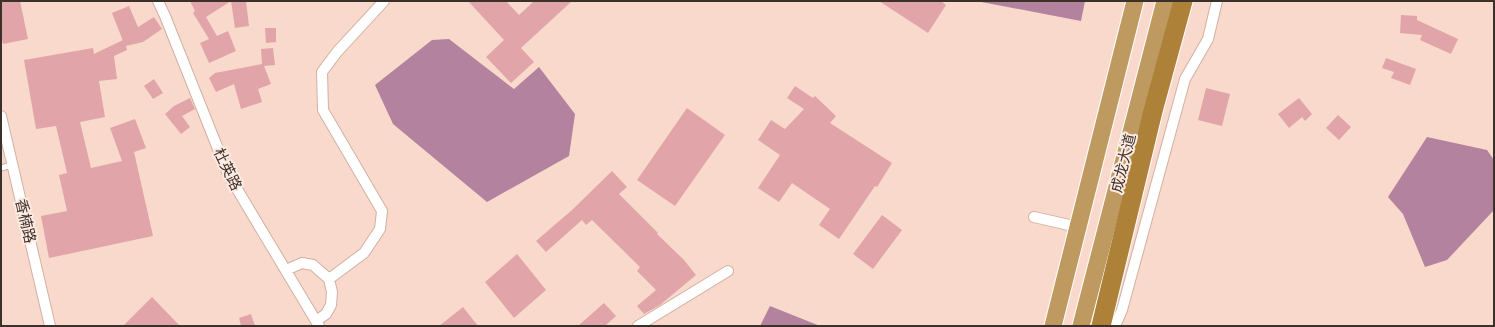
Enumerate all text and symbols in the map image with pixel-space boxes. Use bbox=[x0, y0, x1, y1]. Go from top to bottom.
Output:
street label: 成龙大道 bbox=[1105, 131, 1141, 195]
street label: 杜英路 bbox=[208, 144, 248, 194]
street label: 香楠路 bbox=[10, 196, 42, 246]

